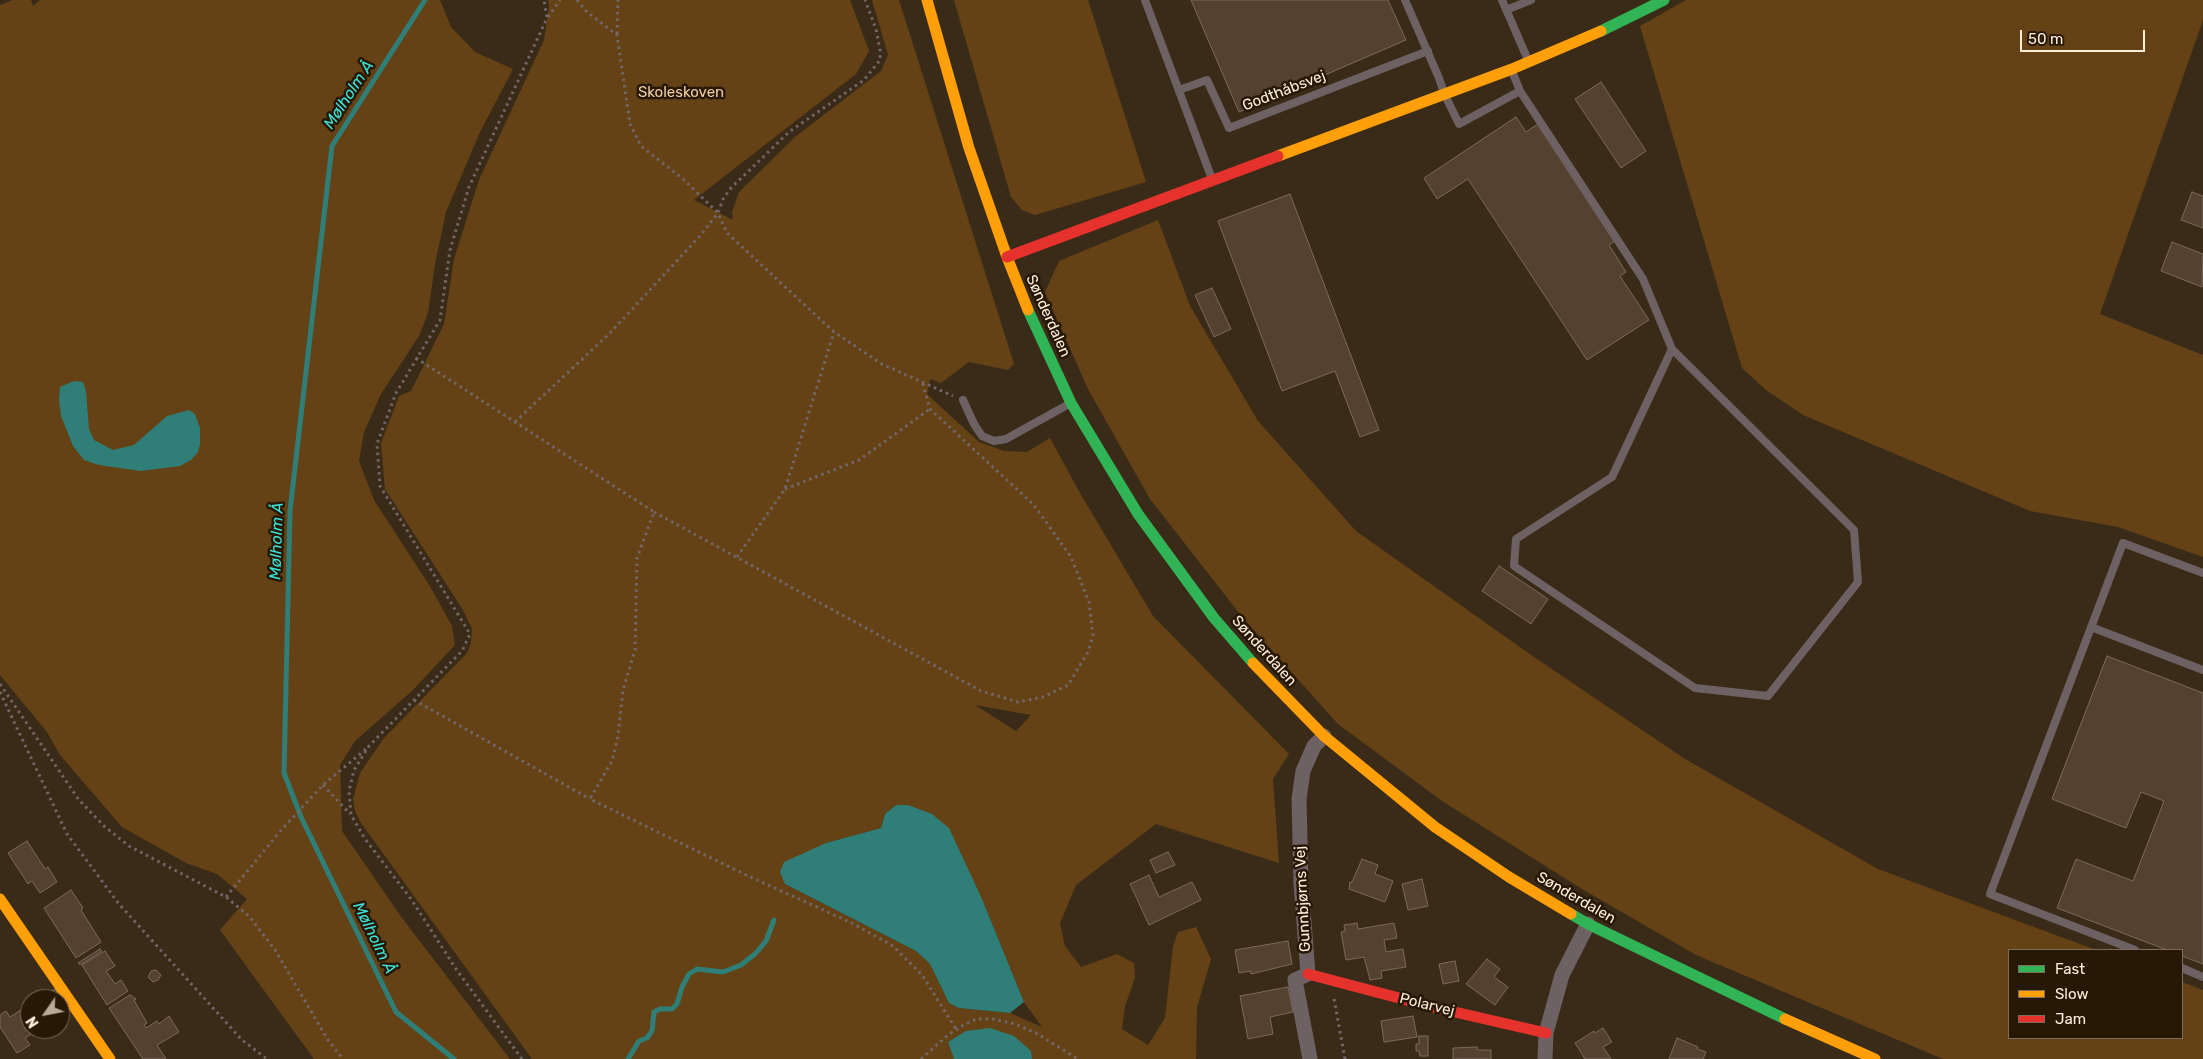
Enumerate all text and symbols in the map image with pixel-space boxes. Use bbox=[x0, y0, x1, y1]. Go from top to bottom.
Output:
scale bar bbox=[2023, 20, 2148, 52]
text: 50 m bbox=[2028, 30, 2063, 48]
water label: Mølholm Å bbox=[320, 57, 378, 133]
street label: Godthåbsvej bbox=[1240, 67, 1328, 115]
park label: Skoleskoven bbox=[638, 84, 724, 102]
street label: Sønderdalen bbox=[1022, 272, 1074, 360]
water label: Mølholm Å bbox=[266, 502, 288, 580]
street label: Sønderdalen bbox=[1228, 612, 1300, 690]
street label: Gunnbjørns Vej bbox=[1291, 846, 1315, 952]
street label: Sønderdalen bbox=[1533, 868, 1619, 928]
water label: Mølholm Å bbox=[348, 899, 400, 977]
legend bbox=[2008, 949, 2183, 1039]
text: Fast bbox=[2055, 960, 2085, 978]
text: Slow bbox=[2055, 985, 2088, 1003]
north arrow bbox=[20, 989, 70, 1039]
street label: Polarvej bbox=[1398, 989, 1456, 1021]
text: Jam bbox=[2055, 1010, 2086, 1028]
text: N bbox=[23, 1013, 43, 1031]

